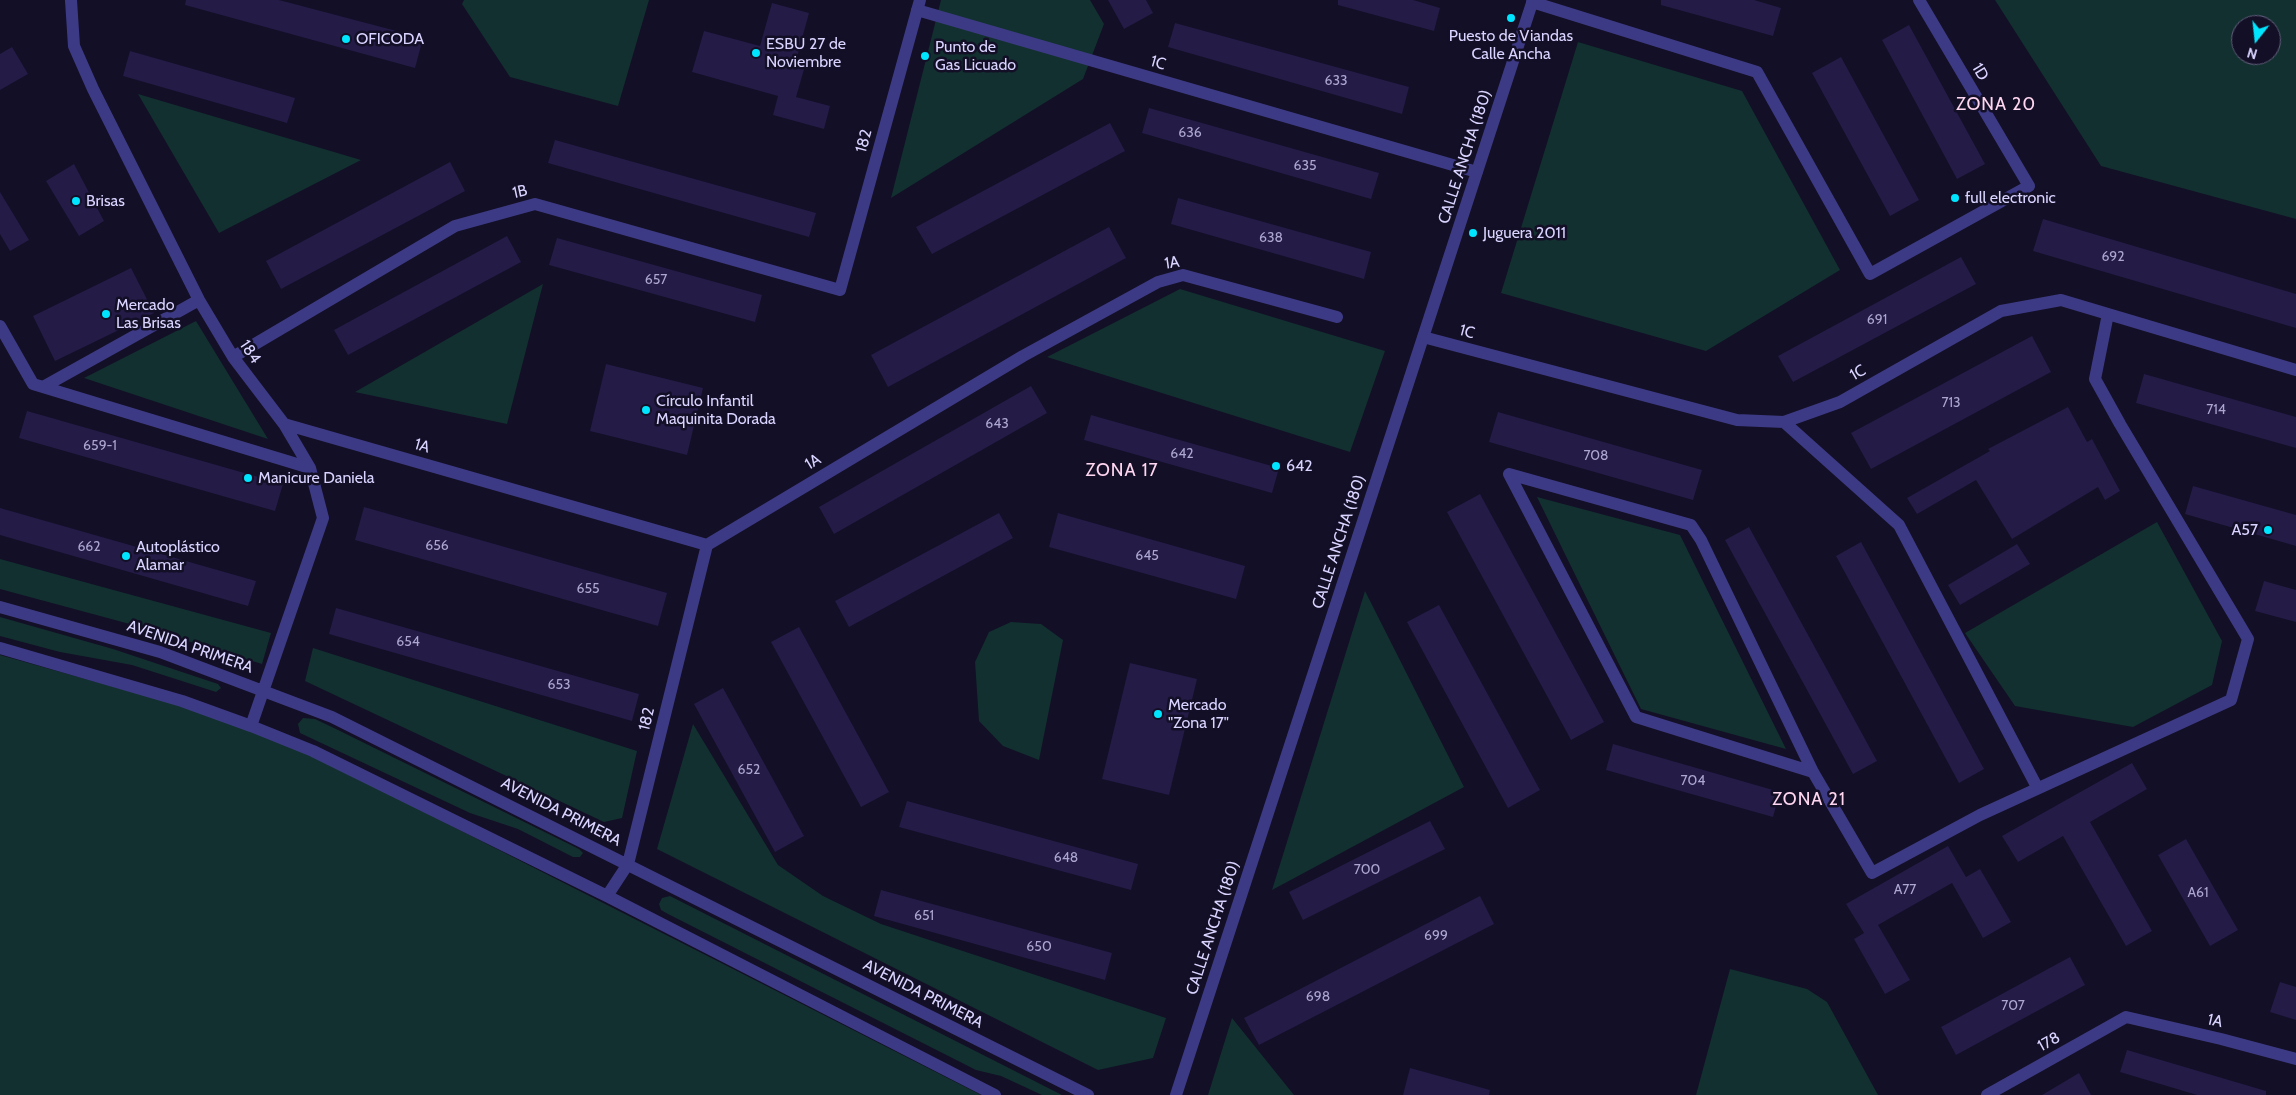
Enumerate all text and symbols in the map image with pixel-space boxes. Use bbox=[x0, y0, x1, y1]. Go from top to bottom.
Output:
marker: Puesto de Viandas Calle Ancha bbox=[1505, 12, 1517, 24]
north arrow bbox=[2231, 15, 2281, 65]
place label: Puesto de Viandas Calle Ancha bbox=[1449, 26, 1573, 64]
place label: OFICODA bbox=[356, 29, 424, 49]
marker: OFICODA bbox=[340, 33, 352, 45]
place label: ESBU 27 de Noviembre bbox=[766, 34, 846, 72]
place label: Punto de Gas Licuado bbox=[935, 37, 1016, 75]
text: N bbox=[2245, 43, 2259, 63]
marker: ESBU 27 de Noviembre bbox=[750, 47, 762, 59]
marker: Punto de Gas Licuado bbox=[919, 50, 931, 62]
street label: 1C bbox=[1148, 52, 1168, 74]
street label: 1D bbox=[1967, 60, 1993, 84]
house number: 633 bbox=[1324, 73, 1348, 89]
street label: CALLE ANCHA (180) bbox=[1434, 88, 1496, 226]
district label: ZONA 20 bbox=[1955, 94, 2037, 116]
house number: 636 bbox=[1178, 125, 1202, 141]
street label: 182 bbox=[852, 127, 876, 155]
house number: 635 bbox=[1293, 158, 1317, 174]
street label: 1B bbox=[511, 181, 529, 203]
place label: full electronic bbox=[1965, 188, 2056, 208]
place label: Brisas bbox=[86, 191, 125, 211]
marker: full electronic bbox=[1949, 192, 1961, 204]
marker: Brisas bbox=[70, 195, 82, 207]
place label: Juguera 2011 bbox=[1483, 223, 1566, 243]
marker: Juguera 2011 bbox=[1467, 227, 1479, 239]
house number: 638 bbox=[1259, 230, 1283, 246]
house number: 692 bbox=[2101, 249, 2125, 265]
street label: 1A bbox=[1163, 252, 1181, 274]
house number: 657 bbox=[645, 272, 667, 288]
place label: Mercado Las Brisas bbox=[116, 295, 181, 333]
marker: Mercado Las Brisas bbox=[100, 308, 112, 320]
house number: 691 bbox=[1867, 312, 1887, 328]
street label: 1C bbox=[1457, 321, 1477, 343]
street label: 184 bbox=[235, 337, 265, 367]
street label: 1C bbox=[1847, 361, 1869, 385]
place label: Círculo Infantil Maquinita Dorada bbox=[656, 391, 776, 429]
house number: 713 bbox=[1941, 395, 1961, 411]
house number: 714 bbox=[2206, 402, 2226, 418]
marker: Círculo Infantil Maquinita Dorada bbox=[640, 404, 652, 416]
house number: 643 bbox=[985, 416, 1009, 432]
street label: 1A bbox=[412, 435, 432, 457]
house number: 659-1 bbox=[83, 438, 117, 454]
house number: 642 bbox=[1170, 446, 1194, 462]
house number: 708 bbox=[1583, 448, 1609, 464]
street label: 1A bbox=[802, 450, 824, 474]
place label: 642 bbox=[1286, 456, 1313, 476]
district label: ZONA 17 bbox=[1085, 460, 1159, 482]
marker: 642 bbox=[1270, 460, 1282, 472]
place label: Manicure Daniela bbox=[258, 468, 374, 488]
marker: Manicure Daniela bbox=[242, 472, 254, 484]
street label: CALLE ANCHA (180) bbox=[1308, 473, 1370, 611]
place label: A57 bbox=[2231, 520, 2258, 540]
marker: A57 bbox=[2262, 524, 2274, 536]
place label: Autoplástico Alamar bbox=[136, 537, 220, 575]
house number: 656 bbox=[425, 538, 449, 554]
house number: 662 bbox=[77, 539, 101, 555]
house number: 645 bbox=[1135, 548, 1159, 564]
marker: Autoplástico Alamar bbox=[120, 550, 132, 562]
house number: 655 bbox=[576, 581, 600, 597]
street label: AVENIDA PRIMERA bbox=[124, 616, 256, 678]
house number: 654 bbox=[396, 634, 420, 650]
house number: 653 bbox=[547, 677, 571, 693]
place label: Mercado "Zona 17" bbox=[1168, 695, 1229, 733]
street label: 182 bbox=[635, 705, 659, 733]
marker: Mercado "Zona 17" bbox=[1152, 708, 1164, 720]
house number: 652 bbox=[738, 762, 760, 778]
street label: AVENIDA PRIMERA bbox=[498, 773, 624, 851]
house number: 704 bbox=[1681, 773, 1705, 789]
district label: ZONA 21 bbox=[1771, 789, 1847, 811]
house number: 648 bbox=[1054, 850, 1078, 866]
street label: CALLE ANCHA (180) bbox=[1182, 859, 1244, 997]
house number: 700 bbox=[1354, 862, 1380, 878]
house number: A77 bbox=[1894, 882, 1916, 898]
house number: A61 bbox=[2187, 885, 2209, 901]
house number: 651 bbox=[914, 908, 934, 924]
house number: 699 bbox=[1424, 928, 1448, 944]
house number: 650 bbox=[1026, 939, 1052, 955]
street label: AVENIDA PRIMERA bbox=[860, 955, 986, 1033]
house number: 698 bbox=[1306, 989, 1330, 1005]
house number: 707 bbox=[2001, 998, 2025, 1014]
street label: 1A bbox=[2205, 1010, 2225, 1032]
street label: 178 bbox=[2034, 1028, 2064, 1056]

